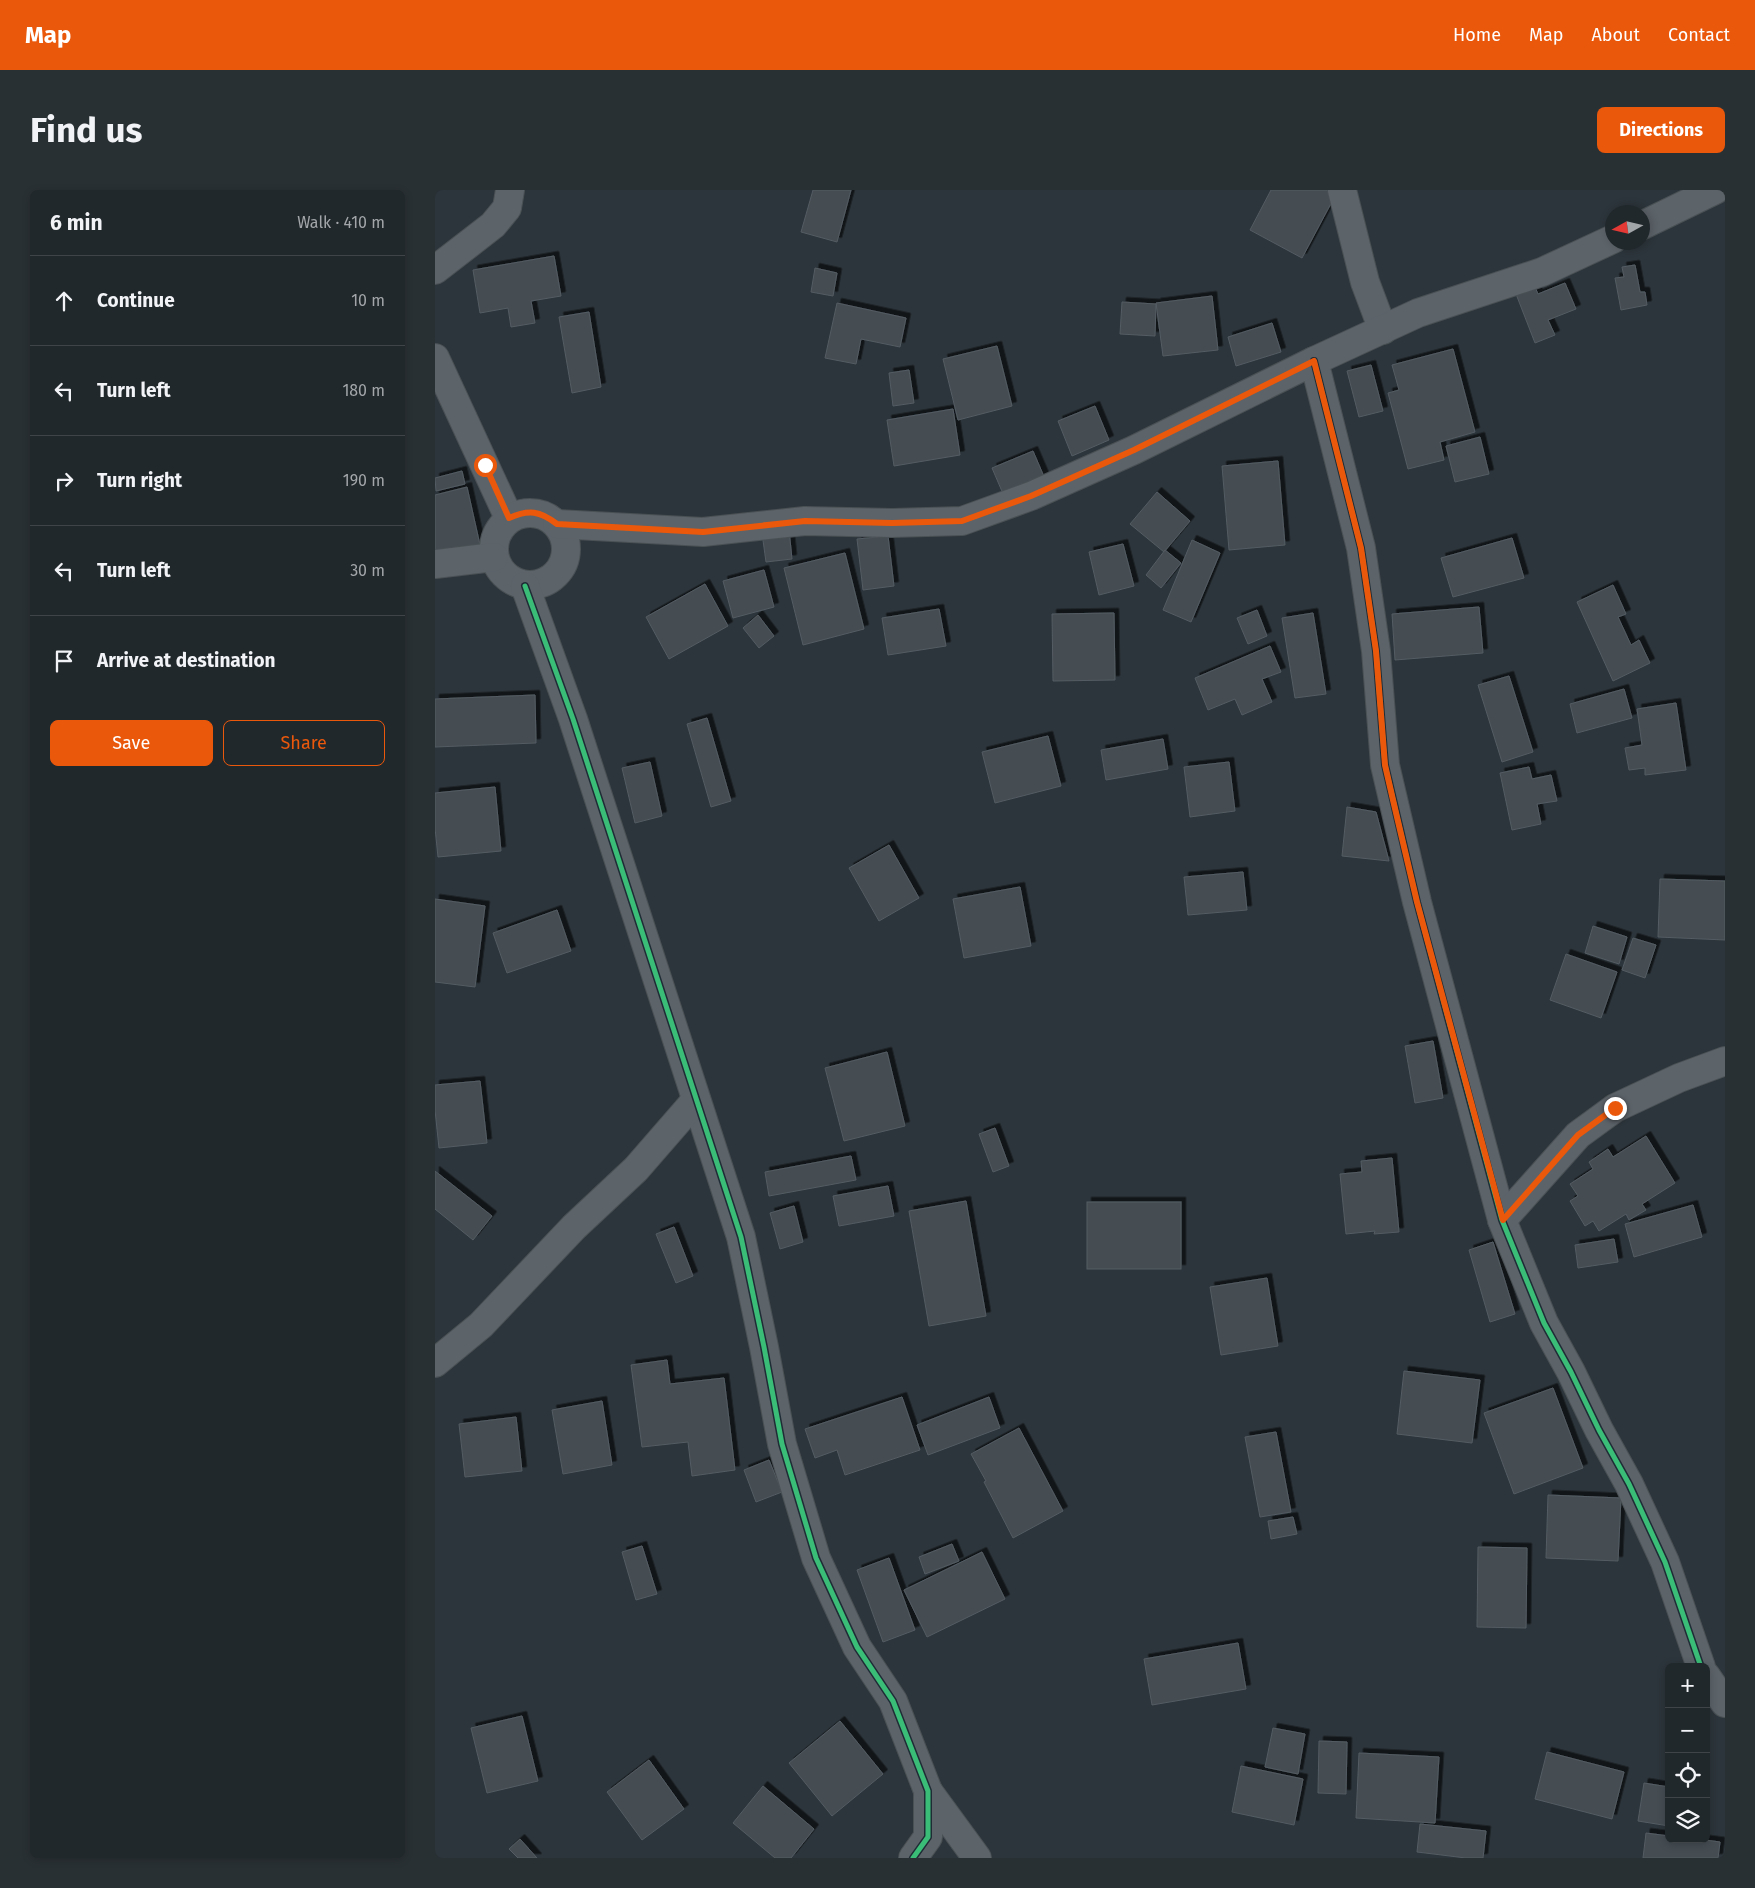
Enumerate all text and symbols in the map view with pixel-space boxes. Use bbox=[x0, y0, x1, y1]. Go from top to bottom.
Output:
text: Map bbox=[25, 21, 71, 49]
text: Home bbox=[1453, 24, 1501, 46]
text: Map bbox=[1529, 24, 1563, 46]
text: About bbox=[1591, 24, 1640, 46]
text: Contact bbox=[1668, 24, 1730, 46]
button: Directions bbox=[1597, 107, 1725, 153]
text: Find us bbox=[30, 109, 142, 151]
north arrow bbox=[1605, 205, 1650, 250]
text: 6 min bbox=[50, 210, 103, 236]
text: Walk · 410 m bbox=[297, 213, 385, 232]
icon: ahead bbox=[50, 287, 78, 315]
text: Continue bbox=[97, 289, 175, 312]
text: 10 m bbox=[351, 291, 385, 310]
icon: left bbox=[50, 377, 78, 405]
text: Turn left bbox=[97, 379, 171, 402]
text: 180 m bbox=[342, 381, 385, 400]
route start bbox=[474, 454, 497, 477]
icon: right bbox=[50, 467, 78, 495]
text: Turn right bbox=[97, 469, 182, 492]
text: 190 m bbox=[343, 471, 385, 490]
icon: left bbox=[50, 557, 78, 585]
text: Turn left bbox=[97, 559, 171, 582]
text: 30 m bbox=[350, 561, 385, 580]
icon: arrive bbox=[50, 647, 78, 675]
text: Arrive at destination bbox=[97, 649, 276, 672]
button: Save bbox=[50, 720, 213, 766]
button: Share bbox=[223, 720, 385, 766]
route end bbox=[1604, 1097, 1627, 1120]
map controls bbox=[1665, 1663, 1710, 1843]
button: + bbox=[1665, 1663, 1710, 1708]
button: − bbox=[1665, 1708, 1710, 1753]
button: locate bbox=[1665, 1753, 1710, 1798]
button: layers bbox=[1665, 1798, 1710, 1843]

